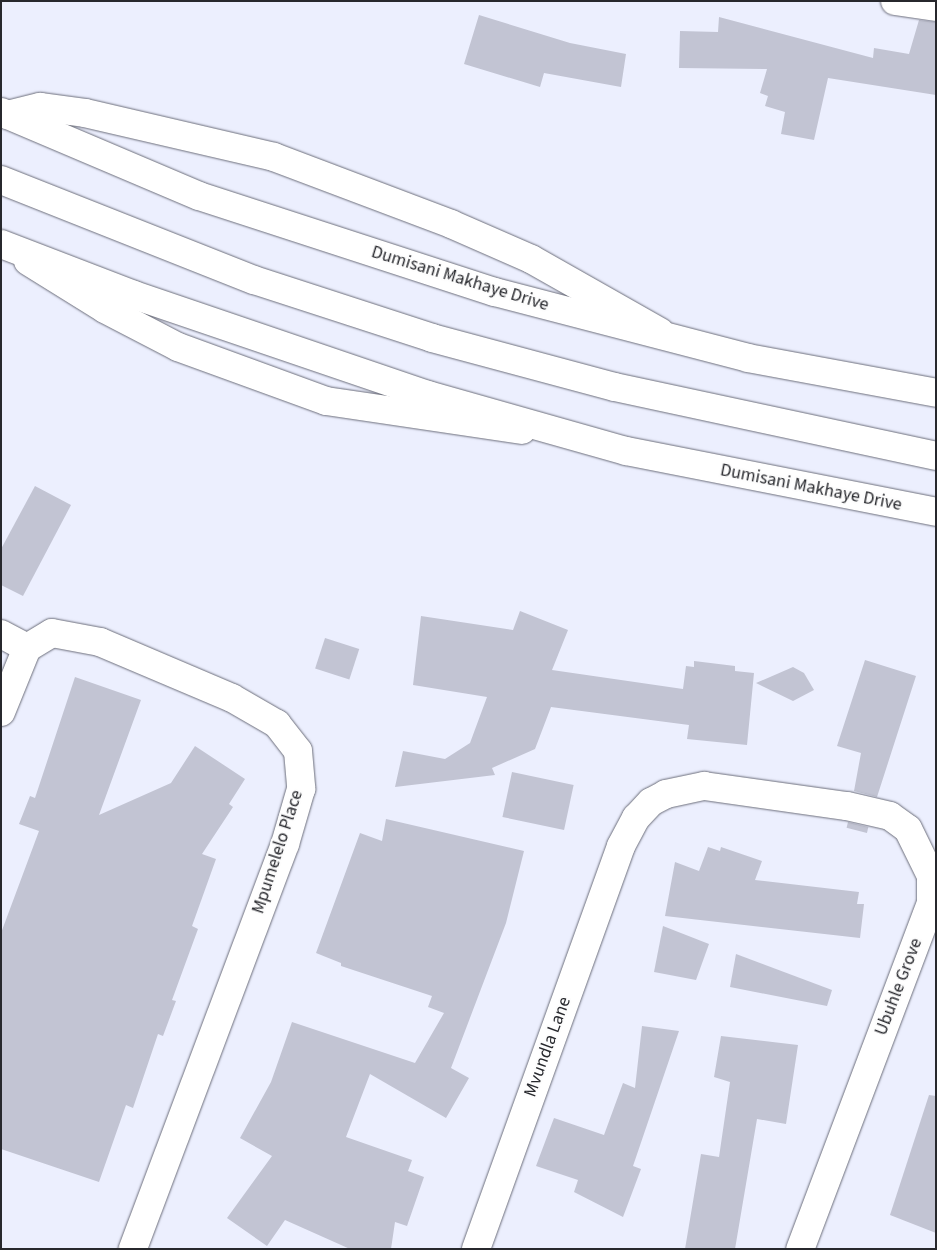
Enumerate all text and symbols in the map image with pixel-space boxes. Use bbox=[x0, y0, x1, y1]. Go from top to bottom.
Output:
street label: Dumisani Makhaye Drive bbox=[369, 242, 551, 316]
street label: Dumisani Makhaye Drive bbox=[718, 460, 904, 516]
street label: Mpumelelo Place bbox=[248, 787, 308, 917]
street label: Ubuhle Grove bbox=[871, 935, 927, 1039]
street label: Mvundla Lane bbox=[520, 994, 576, 1100]

